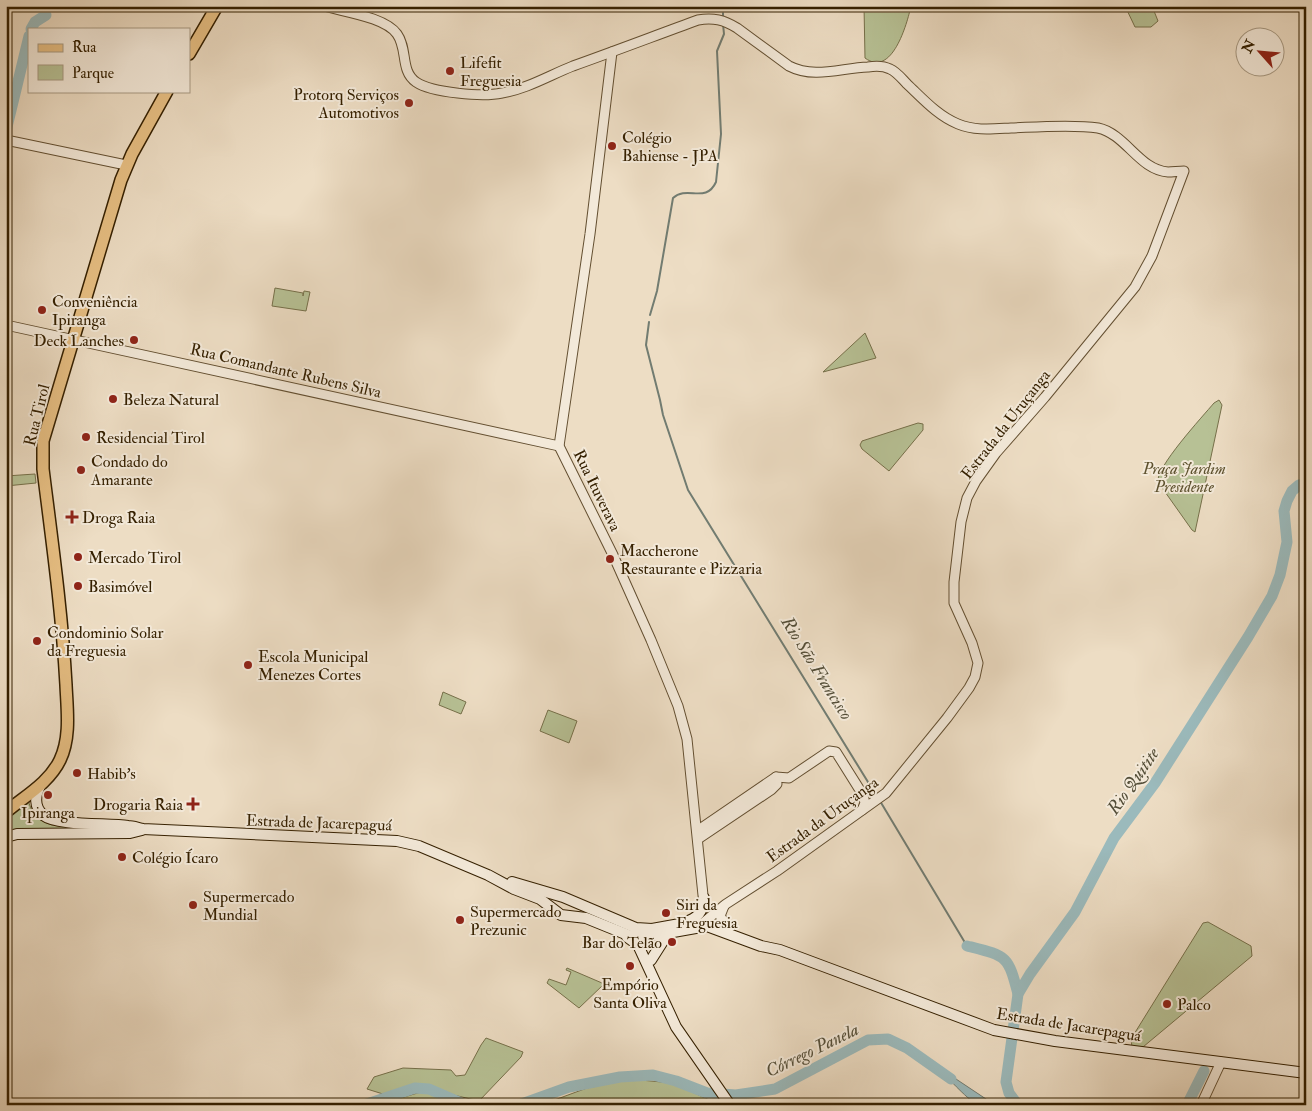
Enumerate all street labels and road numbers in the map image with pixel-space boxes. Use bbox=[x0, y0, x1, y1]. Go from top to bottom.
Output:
street label: Rua Comandante Rubens Silva bbox=[188, 339, 384, 403]
street label: Estrada da Uruçanga bbox=[957, 366, 1055, 483]
street label: Rua Tirol bbox=[20, 382, 54, 448]
street label: Rua Ituverava bbox=[569, 446, 626, 535]
street label: Estrada da Uruçanga bbox=[763, 772, 883, 867]
street label: Estrada de Jacarepaguá bbox=[245, 810, 393, 837]
street label: Estrada de Jacarepaguá bbox=[995, 1004, 1143, 1047]

